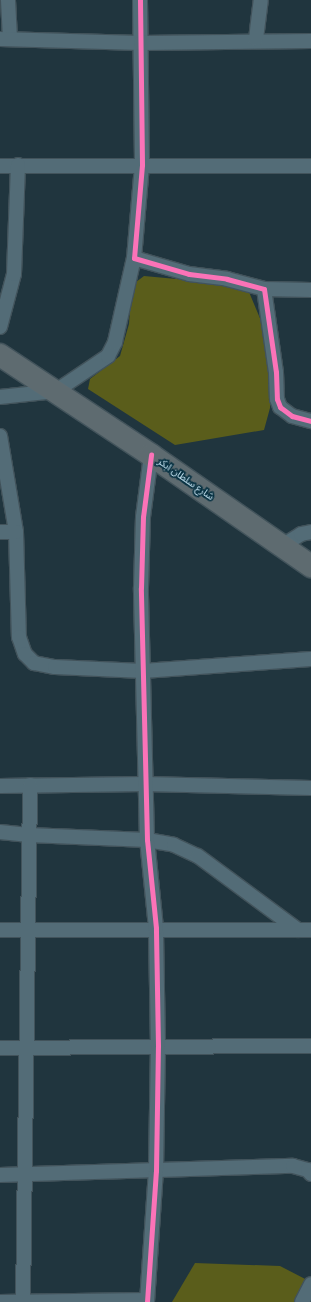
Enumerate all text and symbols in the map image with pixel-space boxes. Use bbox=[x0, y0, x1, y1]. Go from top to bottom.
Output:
street label: شارع سلطان ابكر bbox=[156, 455, 216, 503]

